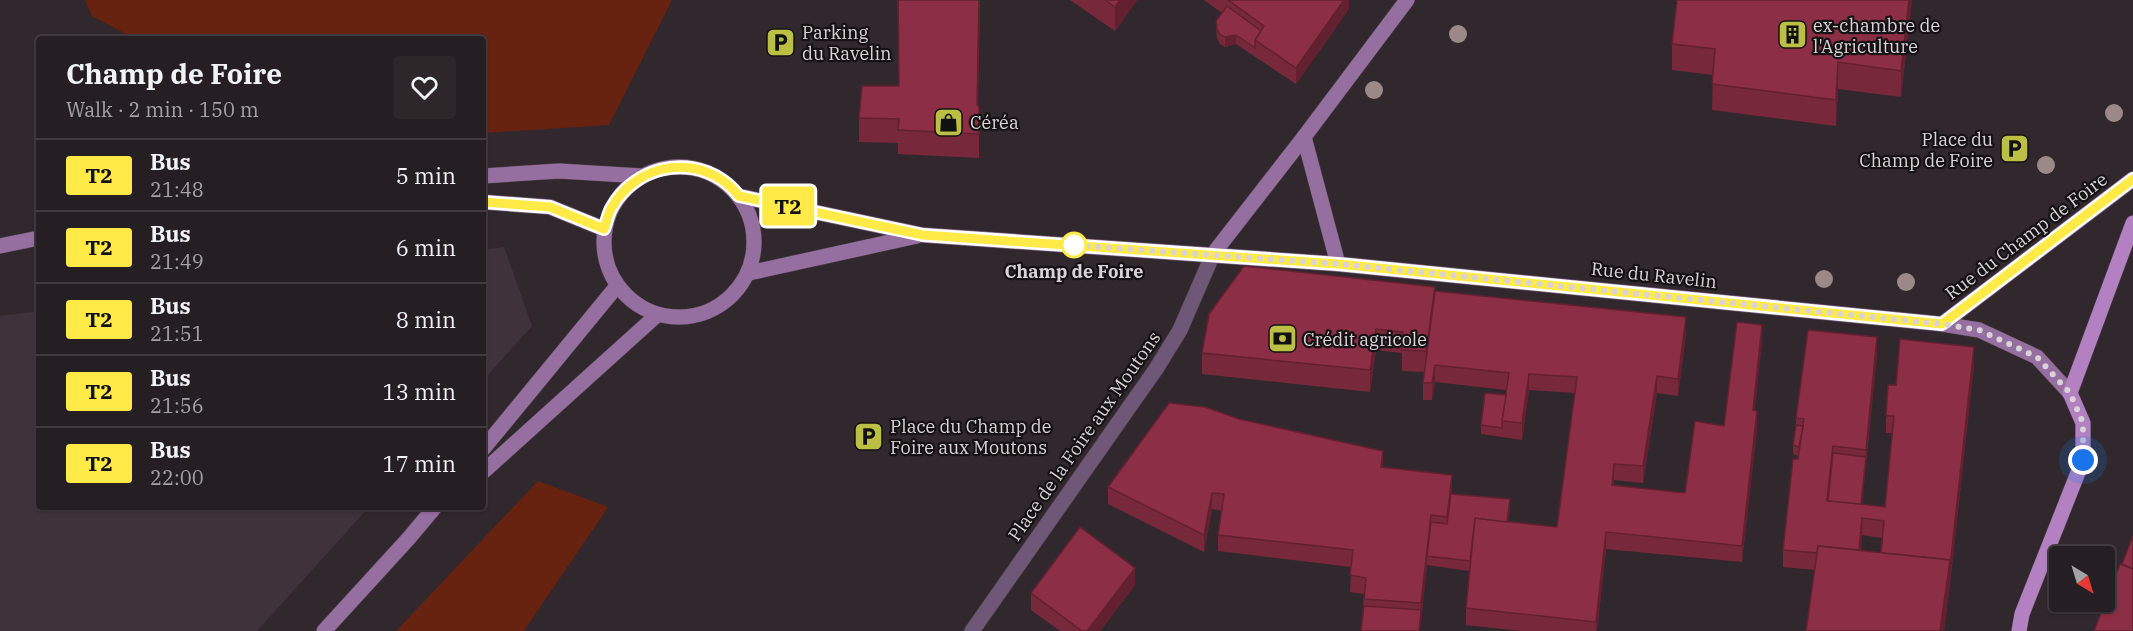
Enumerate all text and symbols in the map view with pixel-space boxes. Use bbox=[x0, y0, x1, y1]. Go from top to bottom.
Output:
place label: ex-chambre de l'Agriculture bbox=[1813, 14, 1940, 58]
building icon: ex-chambre de l'Agriculture bbox=[1776, 19, 1808, 51]
place label: Parking du Ravelin bbox=[802, 21, 892, 65]
parking icon: Parking du Ravelin bbox=[765, 26, 797, 58]
text: Champ de Foire bbox=[66, 55, 282, 92]
button: heart bbox=[393, 56, 456, 119]
text: Walk · 2 min · 150 m bbox=[66, 96, 259, 123]
shop icon: Céréa bbox=[933, 106, 965, 138]
place label: Céréa bbox=[970, 111, 1019, 134]
place label: Place du Champ de Foire bbox=[1859, 128, 1993, 172]
parking icon: Place du Champ de Foire bbox=[1998, 133, 2030, 165]
text: Bus bbox=[150, 147, 191, 176]
text: T2 bbox=[85, 161, 113, 189]
text: 5 min bbox=[396, 161, 456, 190]
street label: Rue du Champ de Foire bbox=[1940, 168, 2112, 304]
text: 21:48 bbox=[150, 176, 204, 203]
line badge: T2 bbox=[761, 186, 815, 226]
text: T2 bbox=[774, 192, 802, 220]
text: Bus bbox=[150, 219, 191, 248]
marker: Champ de Foire bbox=[1061, 232, 1087, 258]
text: T2 bbox=[85, 233, 113, 261]
text: 6 min bbox=[396, 233, 456, 262]
text: 21:49 bbox=[150, 248, 204, 275]
street label: Rue du Ravelin bbox=[1590, 257, 1718, 293]
place label: Champ de Foire bbox=[1005, 260, 1143, 283]
text: Bus bbox=[150, 291, 191, 320]
text: T2 bbox=[85, 305, 113, 333]
text: 8 min bbox=[396, 305, 456, 334]
text: 21:51 bbox=[150, 320, 204, 347]
bank icon: Crédit agricole bbox=[1266, 323, 1298, 355]
street label: Place de la Foire aux Moutons bbox=[1003, 327, 1165, 545]
place label: Crédit agricole bbox=[1303, 328, 1427, 351]
text: Bus bbox=[150, 363, 191, 392]
text: T2 bbox=[85, 377, 113, 405]
text: 13 min bbox=[383, 377, 456, 406]
text: 21:56 bbox=[150, 392, 204, 419]
place label: Place du Champ de Foire aux Moutons bbox=[890, 415, 1051, 459]
parking icon: Place du Champ de Foire aux Moutons bbox=[853, 420, 885, 452]
text: Bus bbox=[150, 435, 191, 464]
your location bbox=[2068, 445, 2098, 475]
text: T2 bbox=[85, 449, 113, 477]
text: 17 min bbox=[383, 449, 456, 478]
text: 22:00 bbox=[150, 464, 204, 491]
north arrow bbox=[2049, 546, 2115, 612]
map controls bbox=[2049, 546, 2115, 612]

